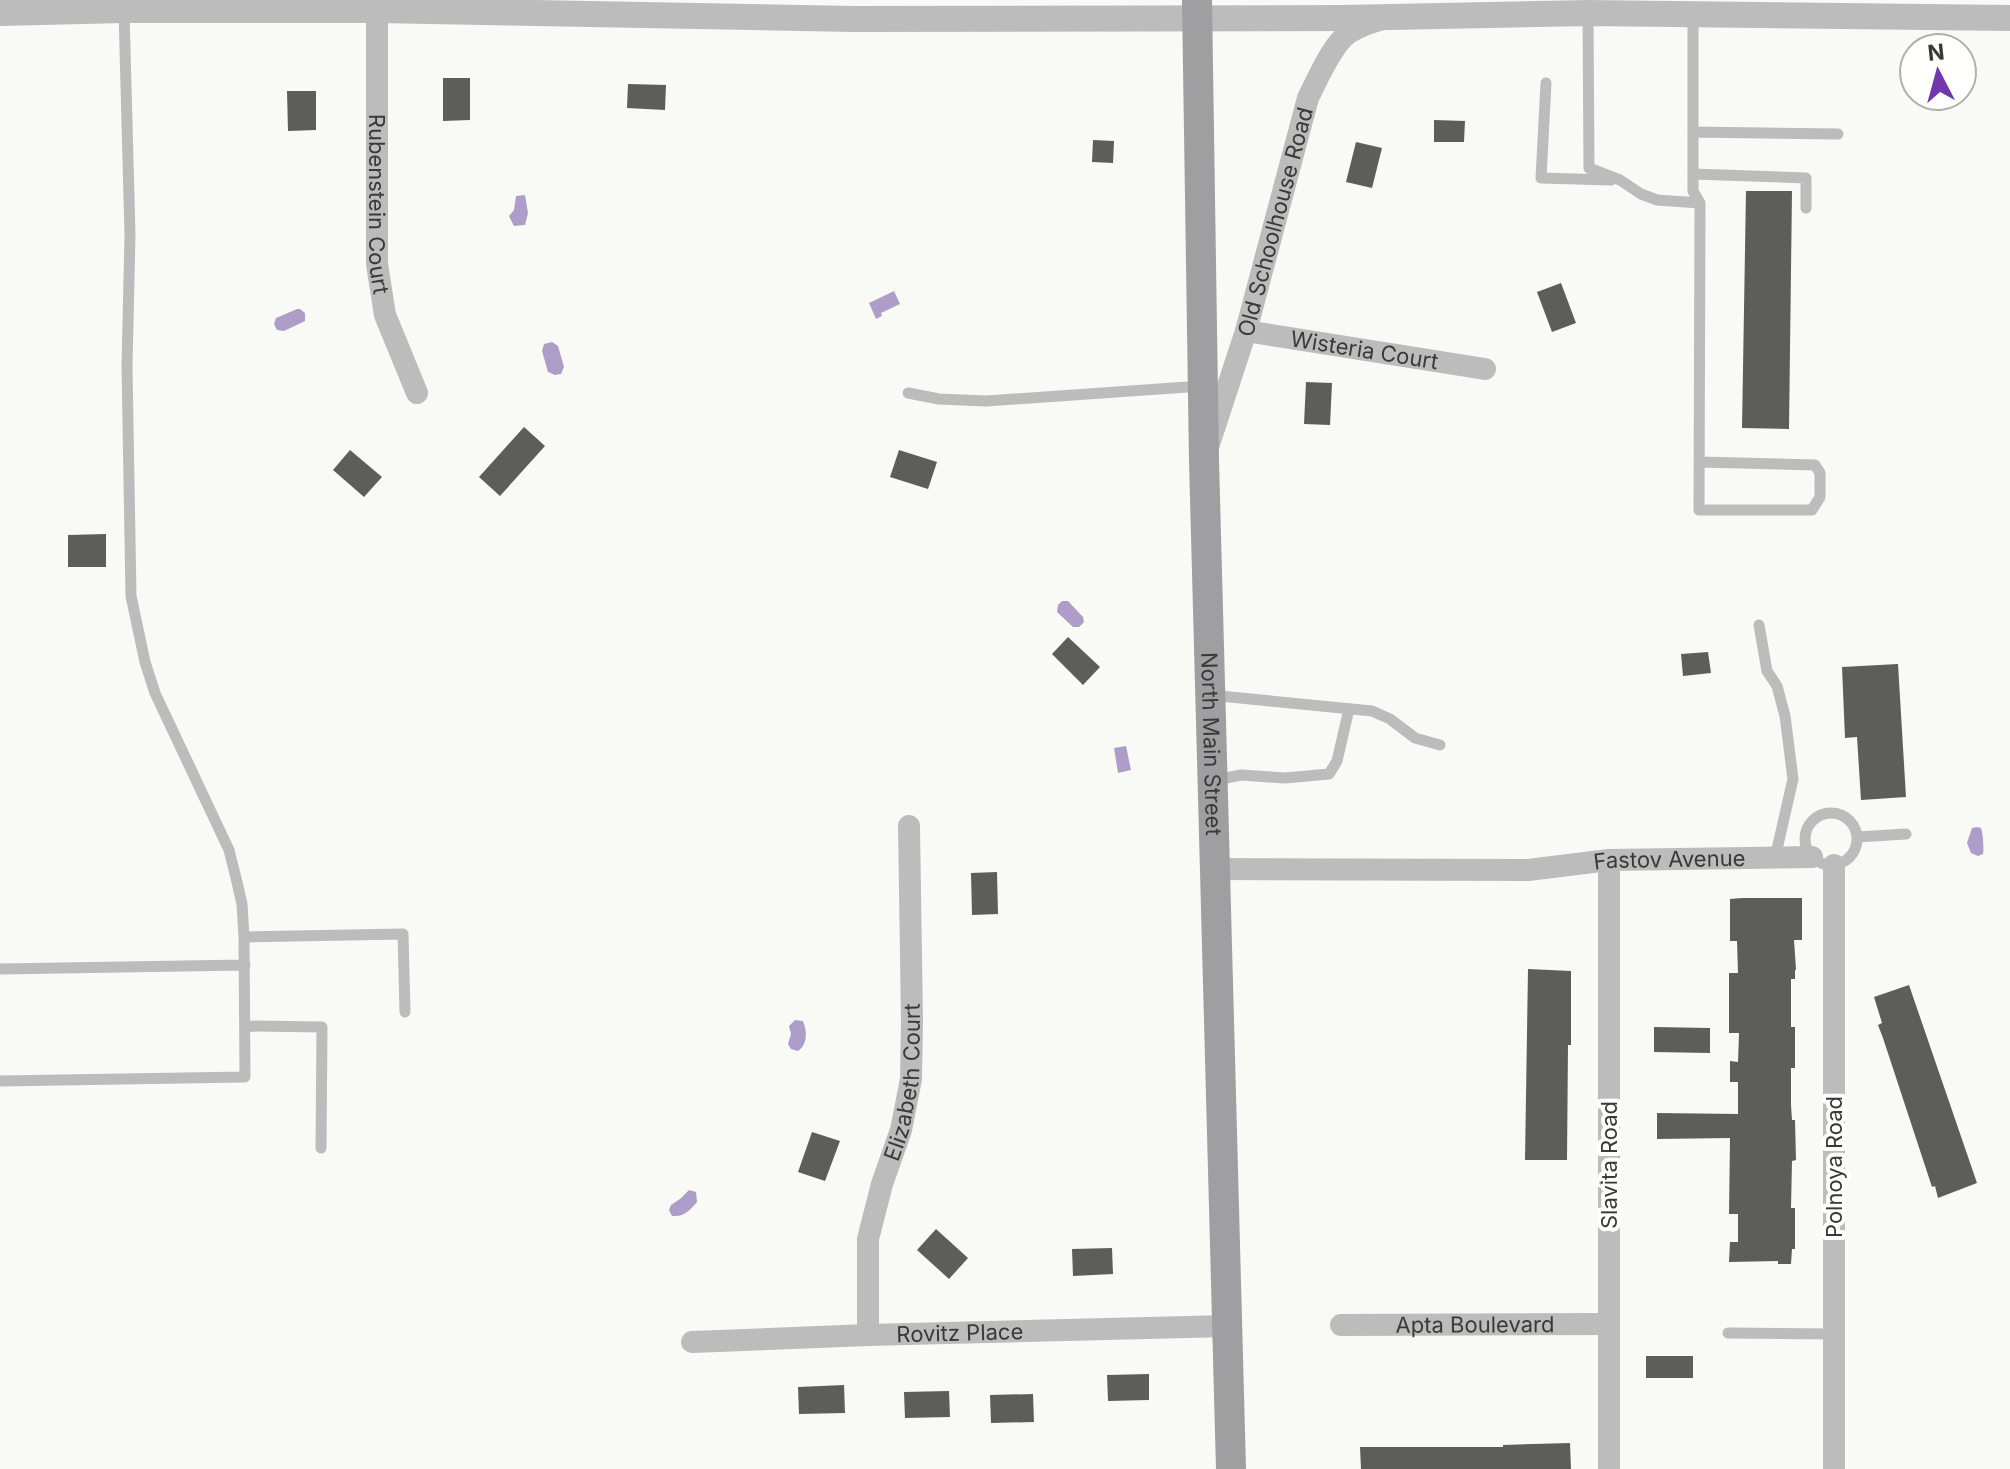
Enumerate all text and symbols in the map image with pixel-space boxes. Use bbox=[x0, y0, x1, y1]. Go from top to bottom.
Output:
north arrow bbox=[1898, 32, 1978, 112]
text: N bbox=[1926, 38, 1946, 66]
street label: Old Schoolhouse Road bbox=[1232, 104, 1318, 339]
street label: Rubenstein Court bbox=[364, 114, 395, 296]
street label: Wisteria Court bbox=[1289, 325, 1440, 374]
street label: North Main Street bbox=[1196, 652, 1227, 836]
street label: Fastov Avenue bbox=[1592, 845, 1746, 875]
street label: Elizabeth Court bbox=[878, 1003, 925, 1164]
street label: Polnoya Road bbox=[1821, 1096, 1847, 1238]
street label: Slavita Road bbox=[1596, 1101, 1622, 1229]
street label: Apta Boulevard bbox=[1395, 1311, 1555, 1338]
street label: Rovitz Place bbox=[896, 1318, 1024, 1347]

